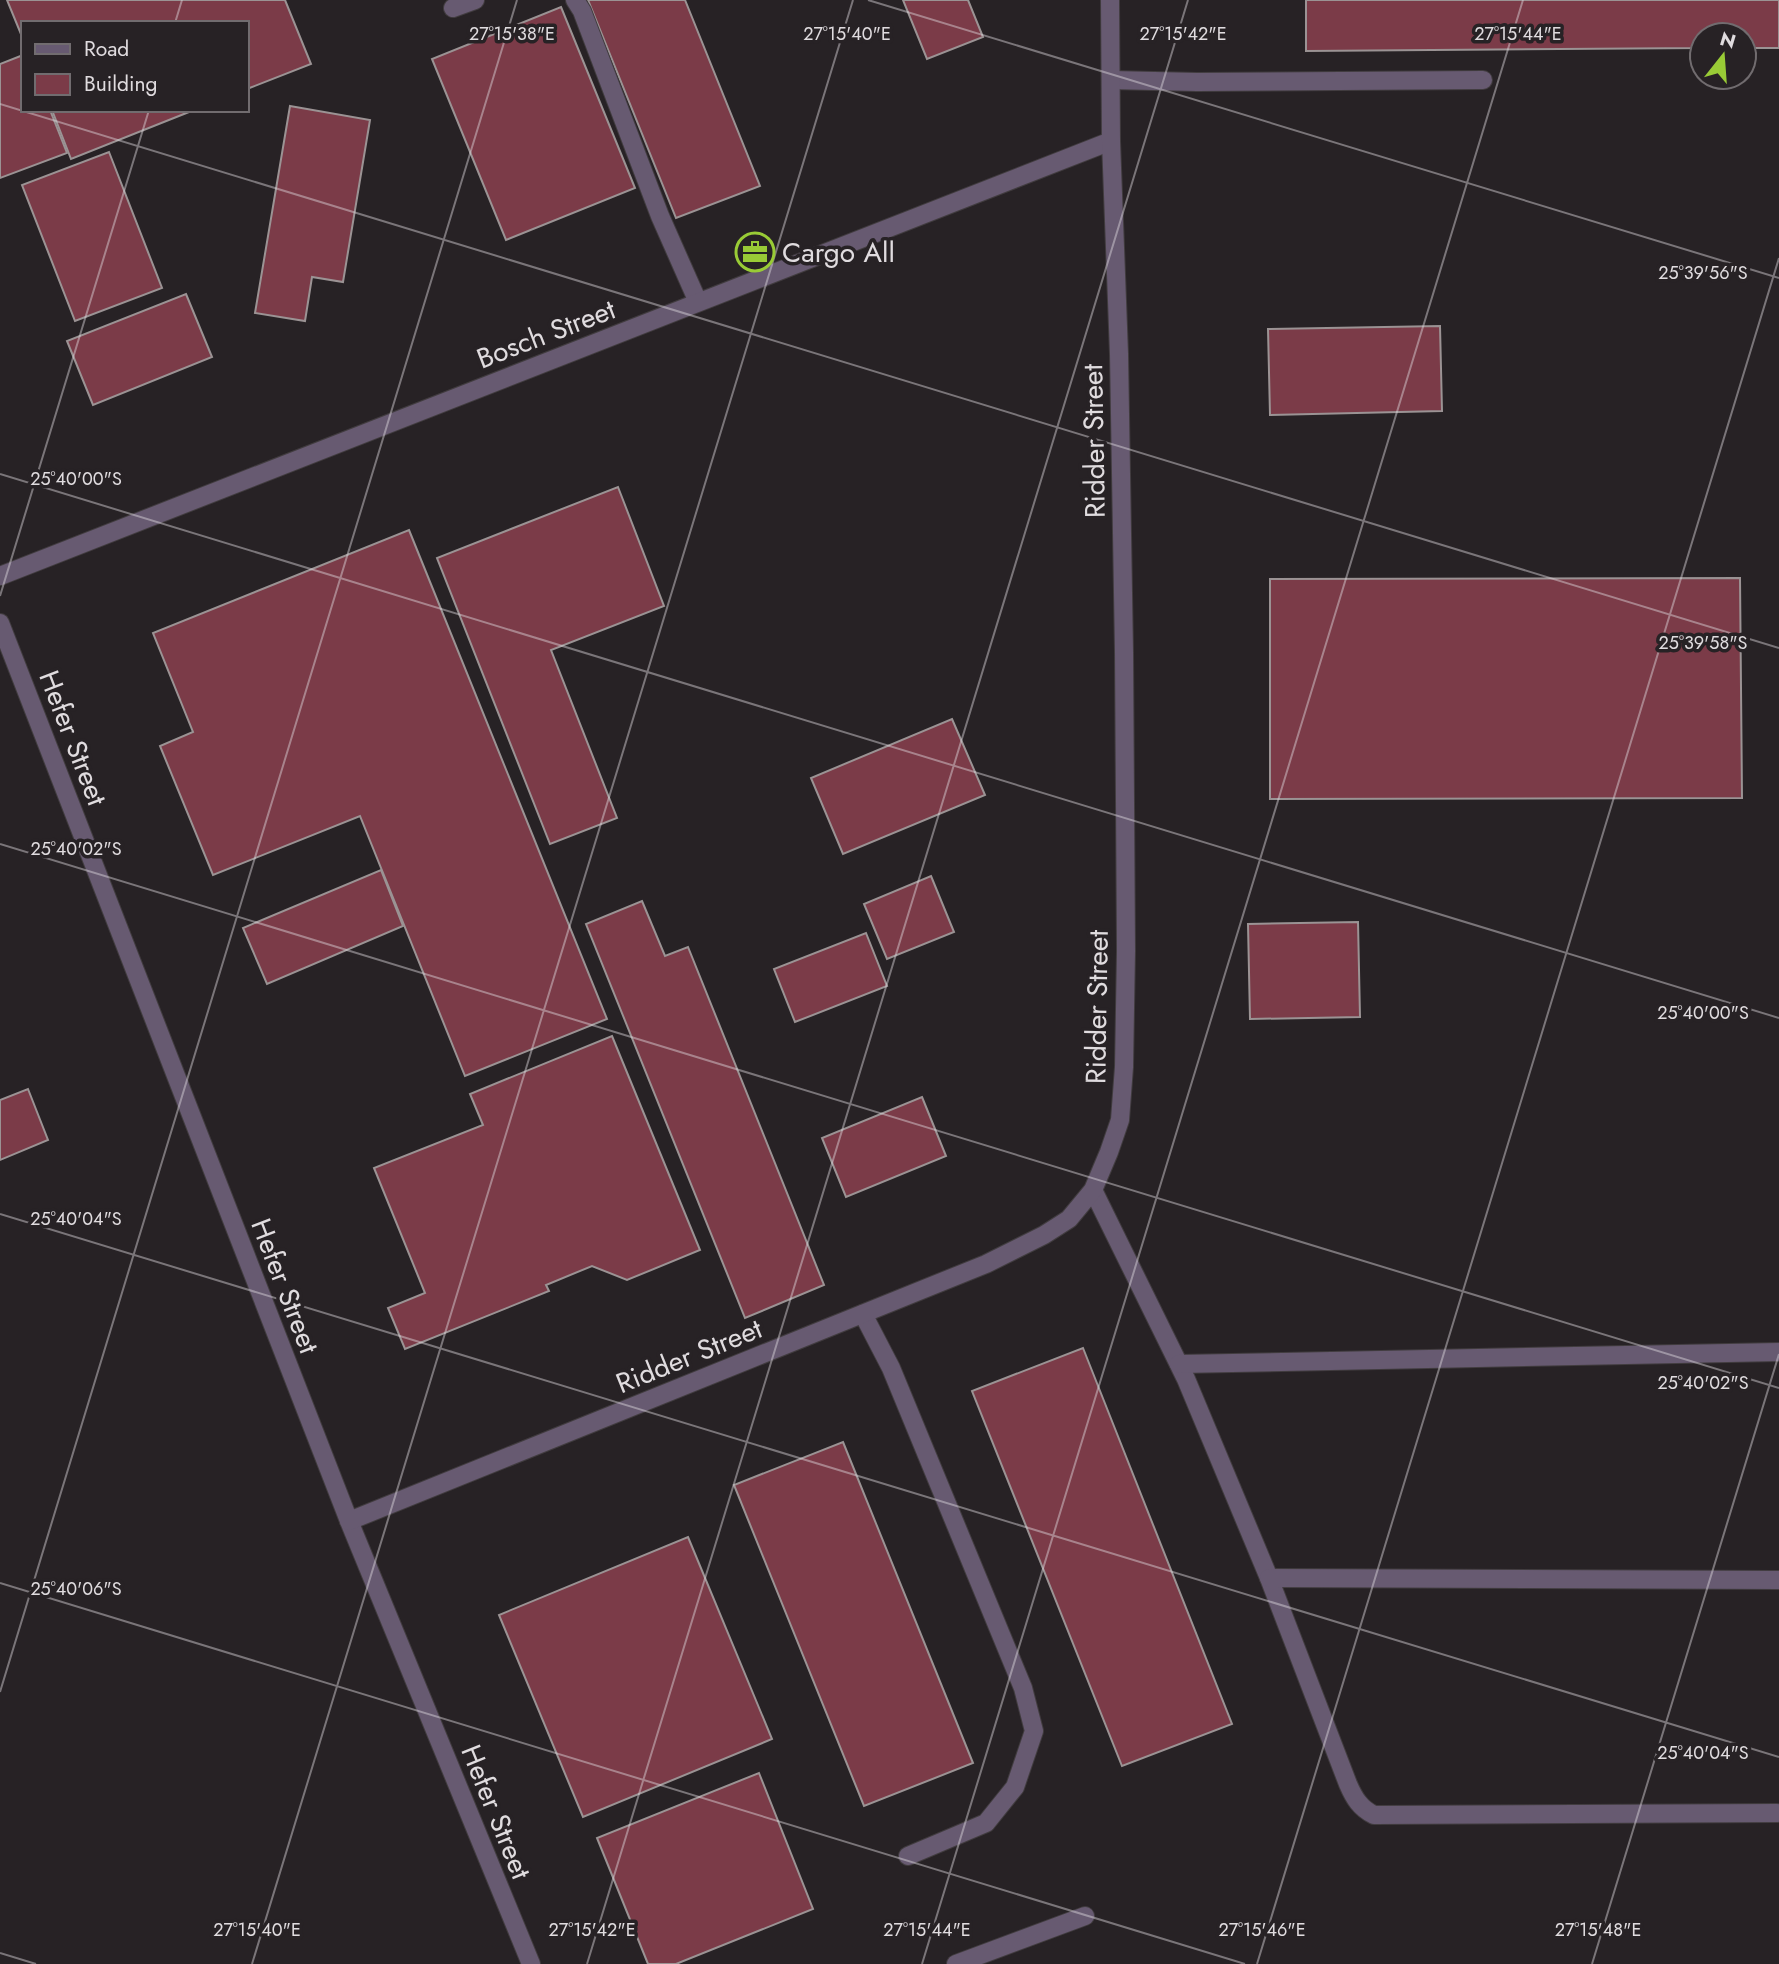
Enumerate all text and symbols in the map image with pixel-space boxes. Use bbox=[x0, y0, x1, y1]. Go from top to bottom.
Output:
legend bbox=[21, 21, 248, 112]
text: 27°15'38"E bbox=[469, 21, 555, 47]
text: 27°15'40"E bbox=[803, 21, 891, 47]
text: 27°15'42"E bbox=[1139, 21, 1227, 47]
text: 27°15'44"E bbox=[1474, 21, 1562, 47]
north arrow bbox=[1688, 21, 1758, 91]
text: N bbox=[1717, 25, 1739, 55]
text: Road bbox=[84, 34, 129, 64]
text: Building bbox=[84, 69, 157, 99]
office icon: Cargo All bbox=[734, 231, 776, 273]
place label: Cargo All bbox=[782, 232, 895, 273]
text: 25°39'56"S bbox=[1658, 260, 1748, 286]
street label: Bosch Street bbox=[471, 289, 622, 379]
street label: Ridder Street bbox=[1072, 363, 1116, 518]
text: 25°40'00"S bbox=[30, 466, 122, 492]
text: 25°39'58"S bbox=[1659, 630, 1748, 656]
street label: Hefer Street bbox=[28, 665, 118, 812]
text: 25°40'02"S bbox=[30, 836, 122, 862]
street label: Ridder Street bbox=[1075, 929, 1119, 1084]
text: 25°40'00"S bbox=[1657, 1000, 1749, 1026]
text: 25°40'04"S bbox=[30, 1206, 122, 1232]
street label: Hefer Street bbox=[240, 1213, 330, 1360]
street label: Ridder Street bbox=[610, 1308, 768, 1404]
text: 25°40'02"S bbox=[1657, 1370, 1749, 1396]
text: 25°40'06"S bbox=[30, 1576, 122, 1602]
street label: Hefer Street bbox=[450, 1739, 542, 1886]
text: 25°40'04"S bbox=[1657, 1740, 1749, 1766]
text: 27°15'40"E bbox=[213, 1917, 301, 1943]
text: 27°15'42"E bbox=[548, 1917, 636, 1943]
text: 27°15'44"E bbox=[883, 1917, 971, 1943]
text: 27°15'46"E bbox=[1218, 1917, 1306, 1943]
text: 27°15'48"E bbox=[1555, 1917, 1641, 1943]

